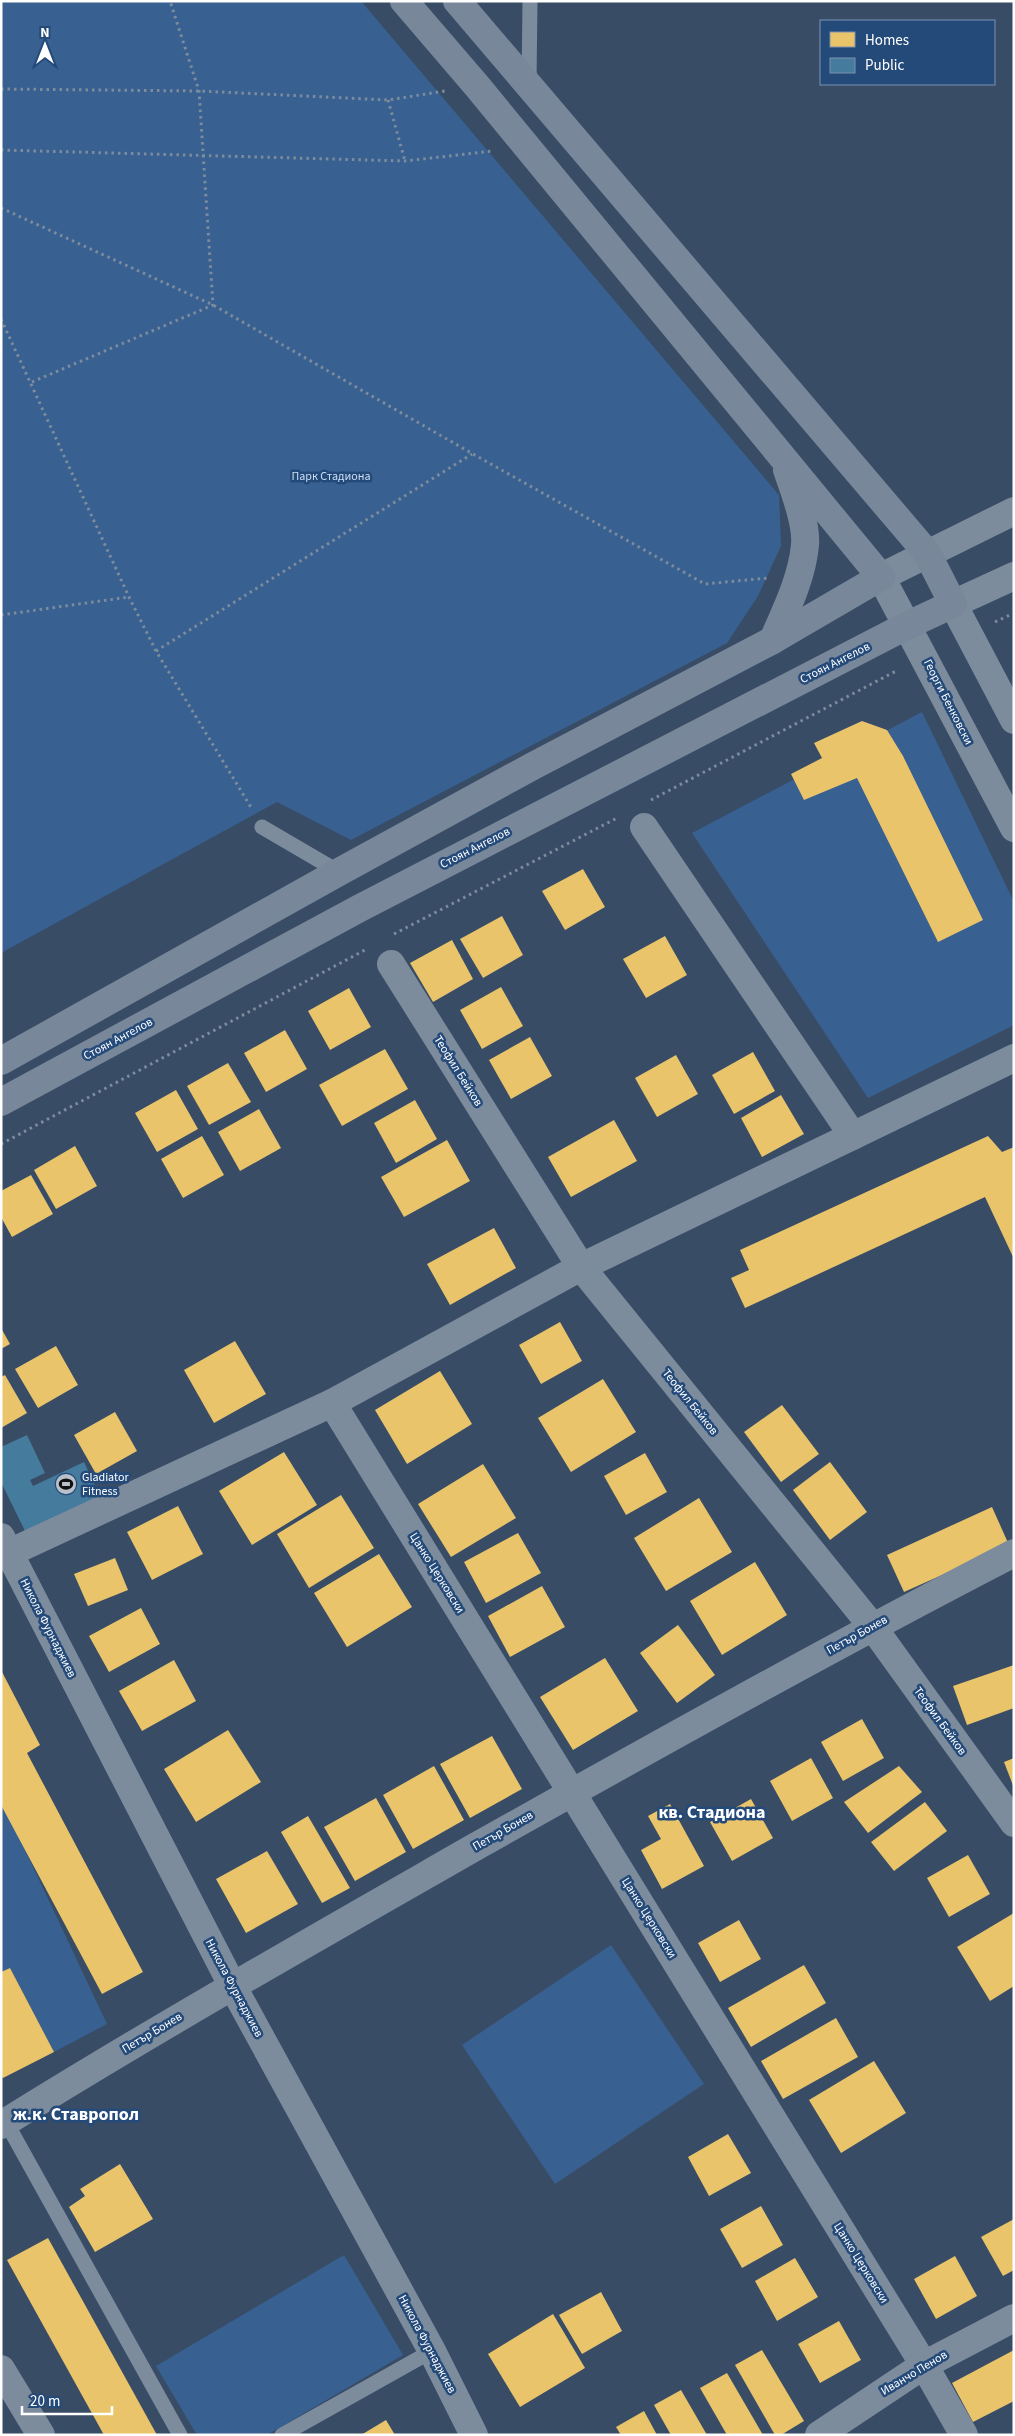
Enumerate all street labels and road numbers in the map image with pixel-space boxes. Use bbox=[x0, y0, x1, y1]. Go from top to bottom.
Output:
street label: Стоян Ангелов bbox=[797, 638, 873, 688]
street label: Георги Бенковски bbox=[919, 656, 977, 748]
street label: Стоян Ангелов bbox=[437, 823, 513, 873]
street label: Стоян Ангелов bbox=[80, 1014, 156, 1064]
street label: Теофил Бейков bbox=[429, 1032, 487, 1110]
street label: Теофил Бейков bbox=[658, 1365, 722, 1439]
street label: Цанко Церковски bbox=[405, 1529, 469, 1617]
street label: Никола Фурнаджиев bbox=[16, 1576, 80, 1680]
street label: Петър Бонев bbox=[823, 1611, 891, 1659]
street label: Теофил Бейков bbox=[909, 1683, 971, 1759]
street label: Петър Бонев bbox=[470, 1807, 536, 1855]
street label: Цанко Церковски bbox=[617, 1874, 681, 1962]
street label: Никола Фурнаджиев bbox=[201, 1936, 267, 2040]
street label: Петър Бонев bbox=[119, 2008, 185, 2058]
street label: Цанко Церковски bbox=[829, 2219, 893, 2307]
street label: Никола Фурнаджиев bbox=[394, 2292, 460, 2396]
street label: Иванчо Пенов bbox=[878, 2346, 950, 2400]

